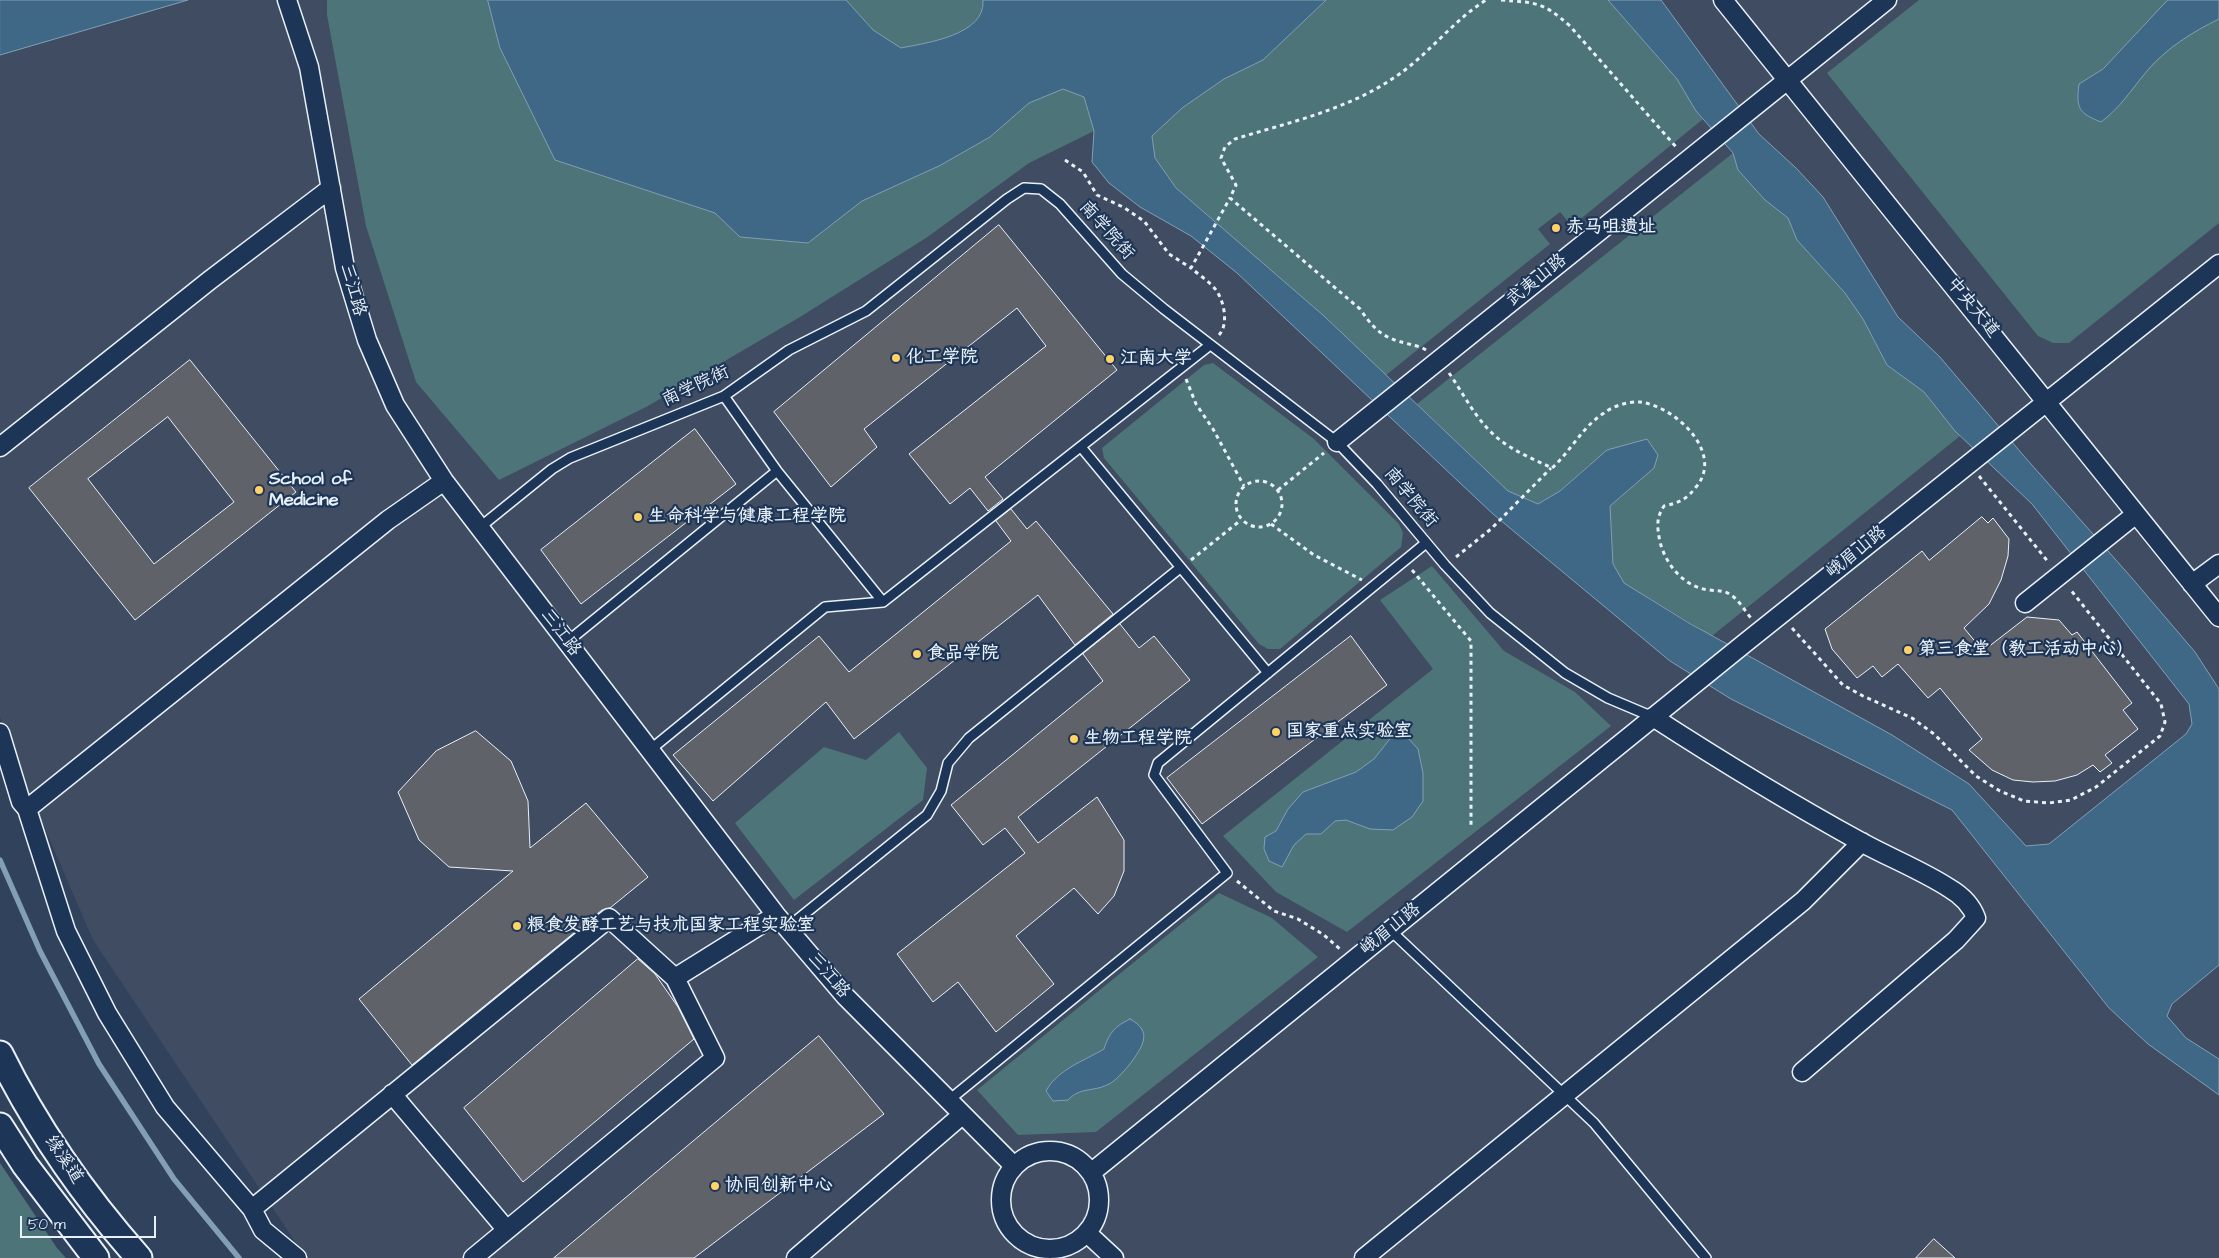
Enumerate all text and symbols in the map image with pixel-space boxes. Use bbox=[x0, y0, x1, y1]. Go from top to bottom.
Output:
street label: 南学院街 bbox=[1074, 197, 1138, 265]
place label: 赤马咀遗址 bbox=[1566, 217, 1656, 239]
marker: 赤马咀遗址 bbox=[1550, 222, 1562, 234]
street label: 武夷山路 bbox=[1502, 250, 1572, 312]
street label: 三江路 bbox=[334, 261, 370, 319]
street label: 中央大道 bbox=[1941, 273, 2003, 343]
place label: 化工学院 bbox=[906, 347, 978, 369]
place label: 江南大学 bbox=[1120, 348, 1192, 370]
marker: 化工学院 bbox=[890, 352, 902, 364]
marker: 江南大学 bbox=[1104, 353, 1116, 365]
street label: 南学院街 bbox=[659, 362, 733, 412]
street label: 南学院街 bbox=[1379, 463, 1441, 533]
place label: School of Medicine bbox=[269, 469, 352, 512]
marker: School of Medicine bbox=[253, 484, 265, 496]
place label: 生命科学与健康工程学院 bbox=[648, 506, 846, 528]
marker: 生命科学与健康工程学院 bbox=[632, 511, 644, 523]
street label: 峨眉山路 bbox=[1822, 522, 1892, 584]
street label: 三江路 bbox=[535, 605, 585, 661]
place label: 第三食堂（教工活动中心） bbox=[1918, 639, 2134, 661]
place label: 食品学院 bbox=[927, 643, 999, 665]
marker: 第三食堂（教工活动中心） bbox=[1902, 644, 1914, 656]
marker: 食品学院 bbox=[911, 648, 923, 660]
place label: 国家重点实验室 bbox=[1286, 721, 1412, 743]
marker: 国家重点实验室 bbox=[1270, 726, 1282, 738]
place label: 生物工程学院 bbox=[1084, 728, 1192, 750]
marker: 生物工程学院 bbox=[1068, 733, 1080, 745]
street label: 峨眉山路 bbox=[1356, 899, 1426, 961]
place label: 粮食发酵工艺与技术国家工程实验室 bbox=[527, 915, 815, 937]
marker: 粮食发酵工艺与技术国家工程实验室 bbox=[511, 920, 523, 932]
street label: 三江路 bbox=[802, 949, 854, 1003]
street label: 缘溪道 bbox=[39, 1132, 87, 1188]
place label: 协同创新中心 bbox=[725, 1175, 833, 1197]
marker: 协同创新中心 bbox=[709, 1180, 721, 1192]
scale bar bbox=[22, 1206, 159, 1238]
text: 50 m bbox=[28, 1214, 66, 1235]

